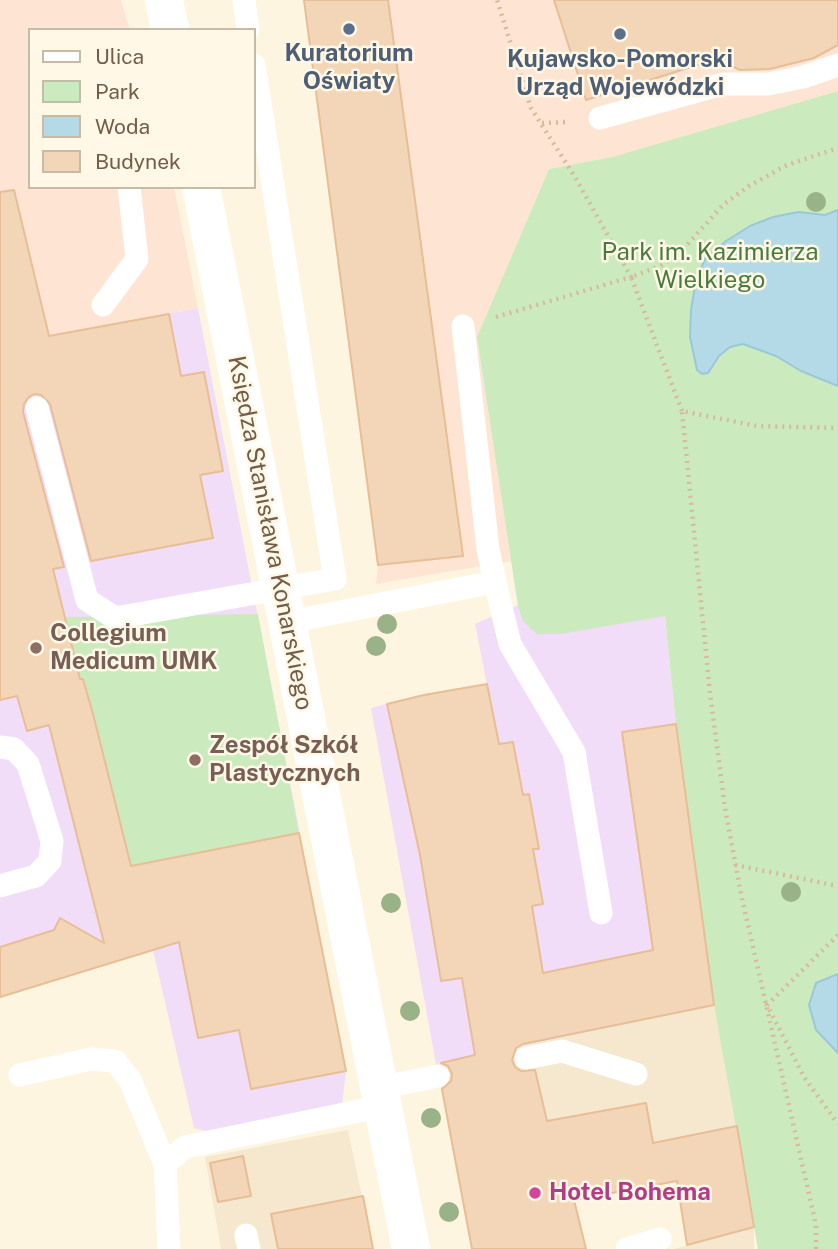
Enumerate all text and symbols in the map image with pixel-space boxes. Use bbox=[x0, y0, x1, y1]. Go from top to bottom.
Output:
marker: Kuratorium Oświaty bbox=[341, 21, 357, 37]
marker: Kujawsko-Pomorski Urząd Wojewódzki bbox=[612, 26, 628, 42]
legend bbox=[28, 28, 256, 189]
place label: Kuratorium Oświaty bbox=[284, 40, 414, 96]
text: Ulica bbox=[95, 44, 144, 69]
place label: Kujawsko-Pomorski Urząd Wojewódzki bbox=[507, 46, 733, 102]
text: Park bbox=[95, 79, 140, 104]
text: Woda bbox=[95, 114, 150, 139]
text: Budynek bbox=[95, 149, 181, 174]
park label: Park im. Kazimierza Wielkiego bbox=[602, 239, 818, 295]
street label: Księdza Stanisława Konarskiego bbox=[221, 353, 319, 713]
place label: Collegium Medicum UMK bbox=[50, 620, 218, 676]
marker: Collegium Medicum UMK bbox=[28, 640, 44, 656]
place label: Zespół Szkół Plastycznych bbox=[209, 732, 361, 788]
marker: Zespół Szkół Plastycznych bbox=[187, 752, 203, 768]
place label: Hotel Bohema bbox=[549, 1179, 711, 1207]
marker: Hotel Bohema bbox=[527, 1185, 543, 1201]

